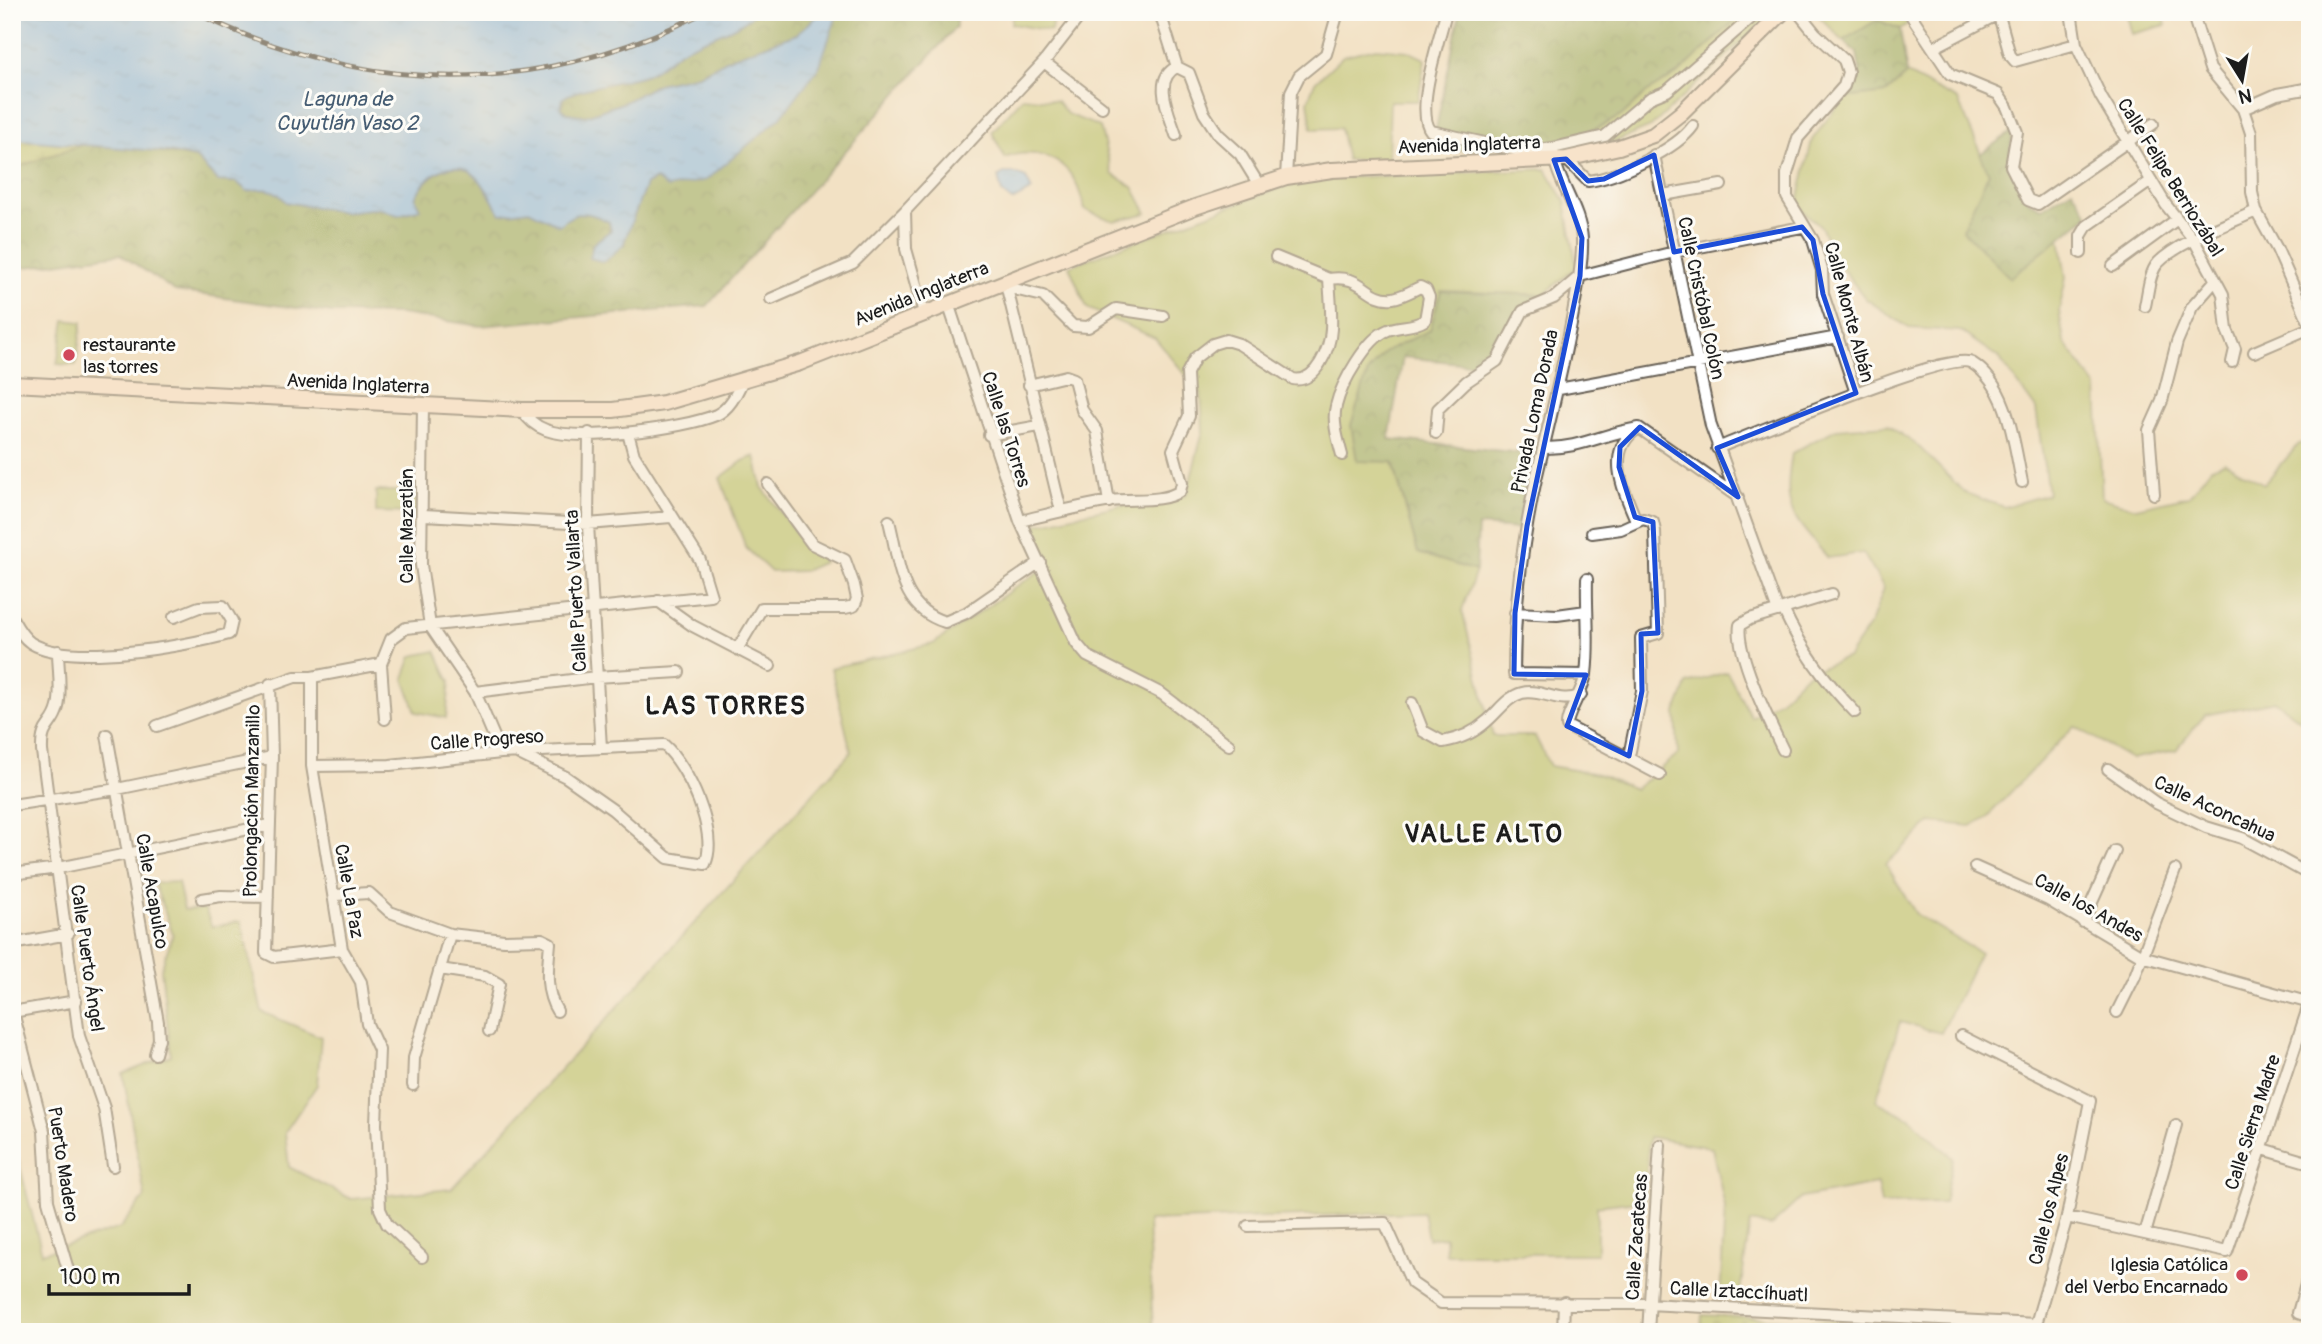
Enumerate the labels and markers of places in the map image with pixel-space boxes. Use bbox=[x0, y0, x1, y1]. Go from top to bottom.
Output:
place label: restaurante las torres bbox=[83, 333, 176, 379]
marker: restaurante las torres bbox=[61, 347, 77, 363]
place label: Iglesia Católica del Verbo Encarnado bbox=[2065, 1253, 2228, 1299]
marker: Iglesia Católica del Verbo Encarnado bbox=[2234, 1267, 2250, 1283]

